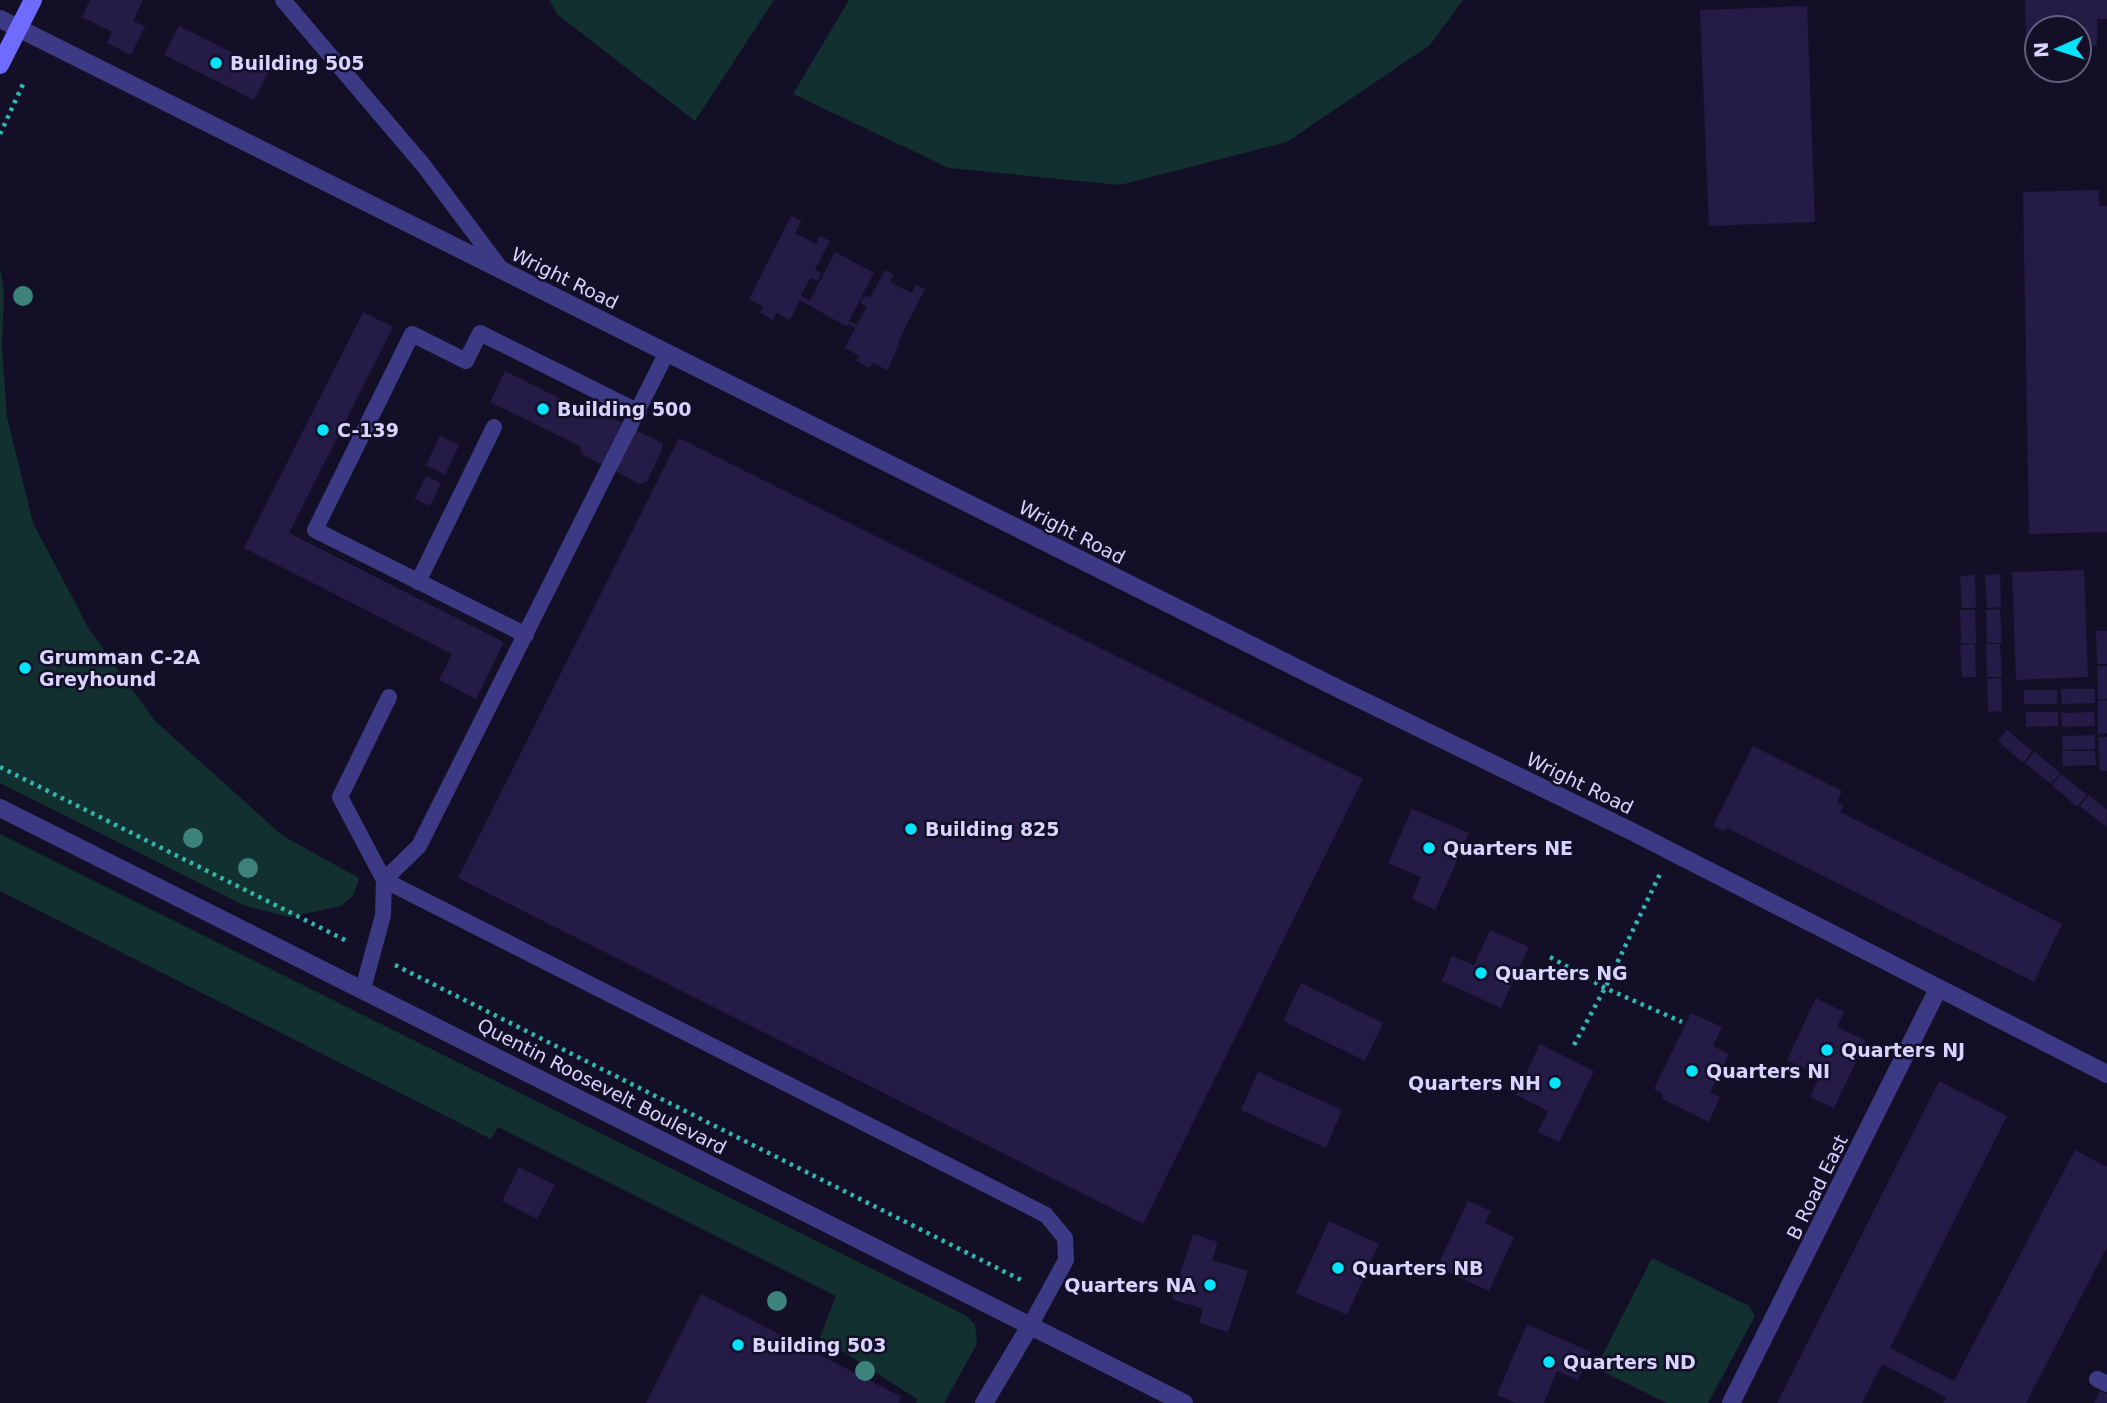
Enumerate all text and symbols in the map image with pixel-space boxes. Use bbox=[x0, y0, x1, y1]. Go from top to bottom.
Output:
north arrow bbox=[2023, 14, 2093, 84]
text: N bbox=[2030, 41, 2052, 58]
place label: Building 505 bbox=[230, 52, 365, 74]
marker: Building 505 bbox=[208, 55, 224, 71]
street label: Wright Road bbox=[508, 243, 622, 313]
place label: Building 500 bbox=[557, 398, 692, 420]
marker: Building 500 bbox=[535, 401, 551, 417]
place label: C-139 bbox=[337, 419, 399, 441]
marker: C-139 bbox=[315, 422, 331, 438]
street label: Wright Road bbox=[1015, 496, 1129, 568]
place label: Grumman C-2A Greyhound bbox=[39, 646, 201, 690]
marker: Grumman C-2A Greyhound bbox=[17, 660, 33, 676]
street label: Wright Road bbox=[1523, 748, 1637, 818]
place label: Building 825 bbox=[925, 818, 1060, 840]
marker: Building 825 bbox=[903, 821, 919, 837]
place label: Quarters NE bbox=[1443, 837, 1573, 859]
marker: Quarters NE bbox=[1421, 840, 1437, 856]
place label: Quarters NG bbox=[1495, 962, 1628, 984]
marker: Quarters NG bbox=[1473, 965, 1489, 981]
street label: Quentin Roosevelt Boulevard bbox=[474, 1013, 730, 1159]
place label: Quarters NJ bbox=[1841, 1039, 1965, 1061]
marker: Quarters NJ bbox=[1819, 1042, 1835, 1058]
place label: Quarters NI bbox=[1706, 1060, 1830, 1082]
marker: Quarters NI bbox=[1684, 1063, 1700, 1079]
place label: Quarters NH bbox=[1408, 1072, 1541, 1094]
marker: Quarters NH bbox=[1547, 1075, 1563, 1091]
street label: B Road East bbox=[1782, 1131, 1852, 1243]
place label: Quarters NB bbox=[1352, 1257, 1484, 1279]
marker: Quarters NB bbox=[1330, 1260, 1346, 1276]
place label: Quarters NA bbox=[1064, 1274, 1196, 1296]
marker: Quarters NA bbox=[1202, 1277, 1218, 1293]
place label: Building 503 bbox=[752, 1334, 887, 1356]
marker: Building 503 bbox=[730, 1337, 746, 1353]
place label: Quarters ND bbox=[1563, 1351, 1696, 1373]
marker: Quarters ND bbox=[1541, 1354, 1557, 1370]

